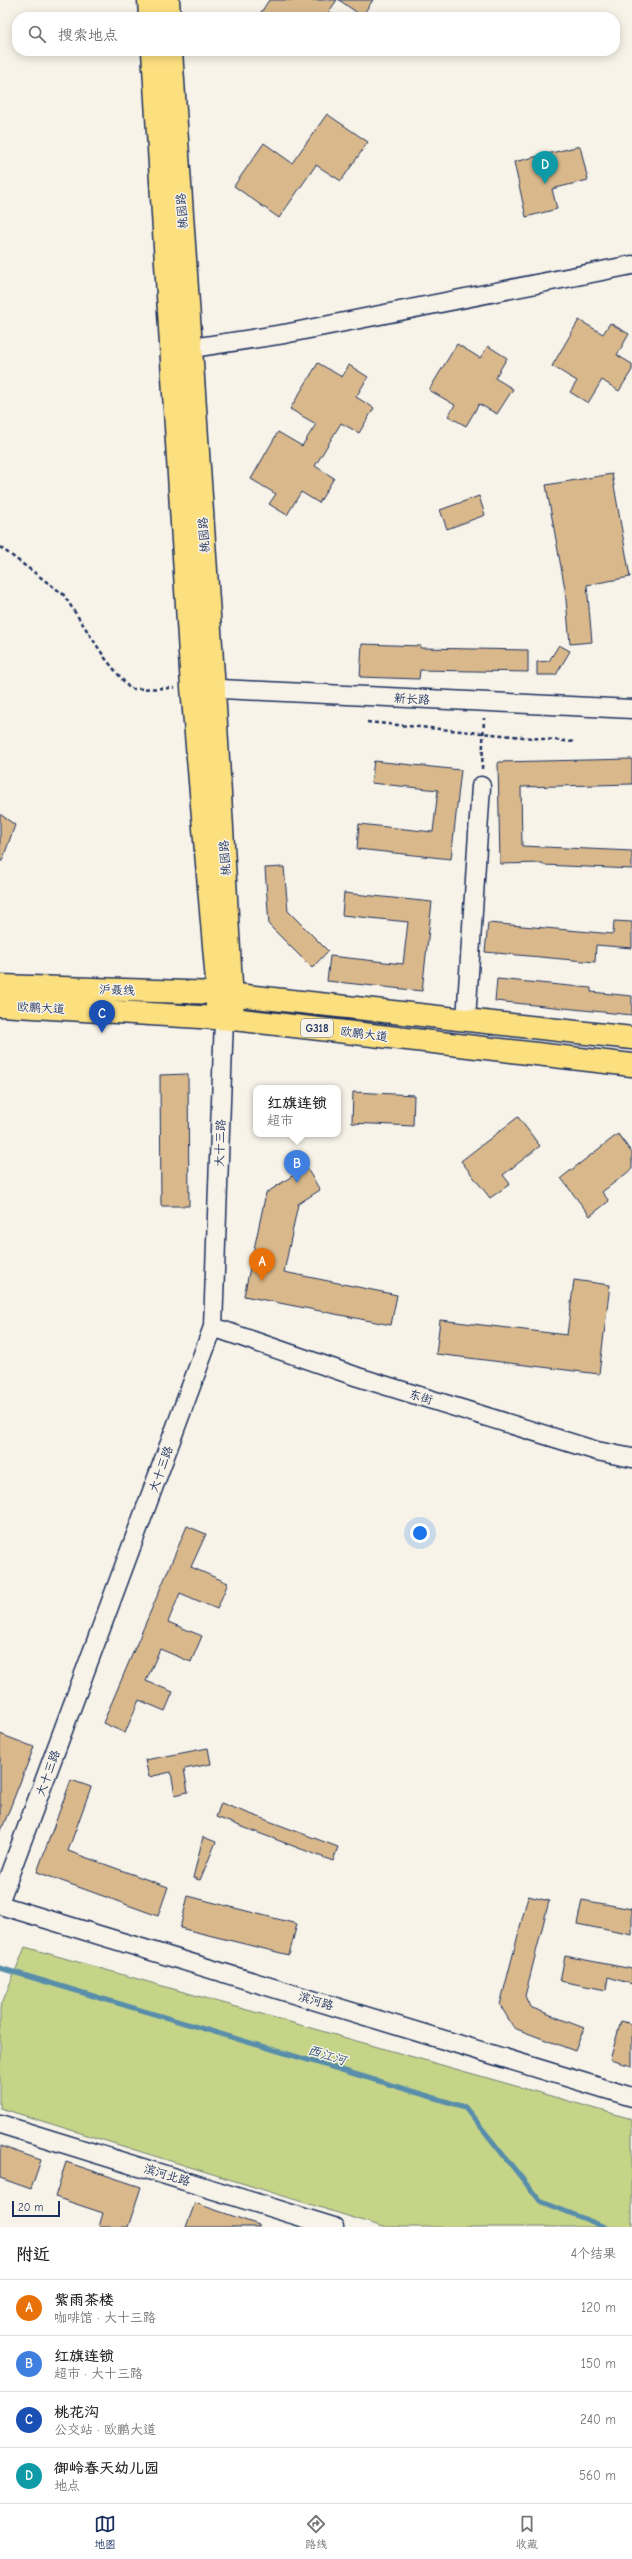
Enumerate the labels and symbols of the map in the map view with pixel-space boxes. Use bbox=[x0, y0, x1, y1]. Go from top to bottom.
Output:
pin: D bbox=[532, 151, 558, 184]
street label: 桃园路 bbox=[174, 193, 190, 229]
street label: 桃园路 bbox=[196, 517, 212, 553]
street label: 新长路 bbox=[394, 691, 430, 707]
street label: 桃园路 bbox=[217, 840, 233, 876]
street label: 沪聂线 bbox=[99, 982, 135, 998]
street label: 欧鹏大道 bbox=[17, 1000, 65, 1016]
pin: C bbox=[89, 1000, 115, 1033]
road number: G318 bbox=[301, 1019, 333, 1037]
street label: 欧鹏大道 bbox=[339, 1024, 389, 1044]
street label: 大十三路 bbox=[212, 1119, 228, 1167]
pin: B bbox=[284, 1150, 310, 1183]
pin: A bbox=[249, 1248, 275, 1281]
street label: 东街 bbox=[407, 1387, 435, 1407]
street label: 大十三路 bbox=[146, 1444, 176, 1494]
your location bbox=[410, 1523, 430, 1543]
street label: 大十三路 bbox=[33, 1748, 63, 1798]
street label: 滨河路 bbox=[297, 1989, 335, 2013]
water label: 西江河 bbox=[306, 2042, 350, 2068]
street label: 滨河北路 bbox=[142, 2161, 192, 2189]
scale bar bbox=[12, 2199, 60, 2218]

